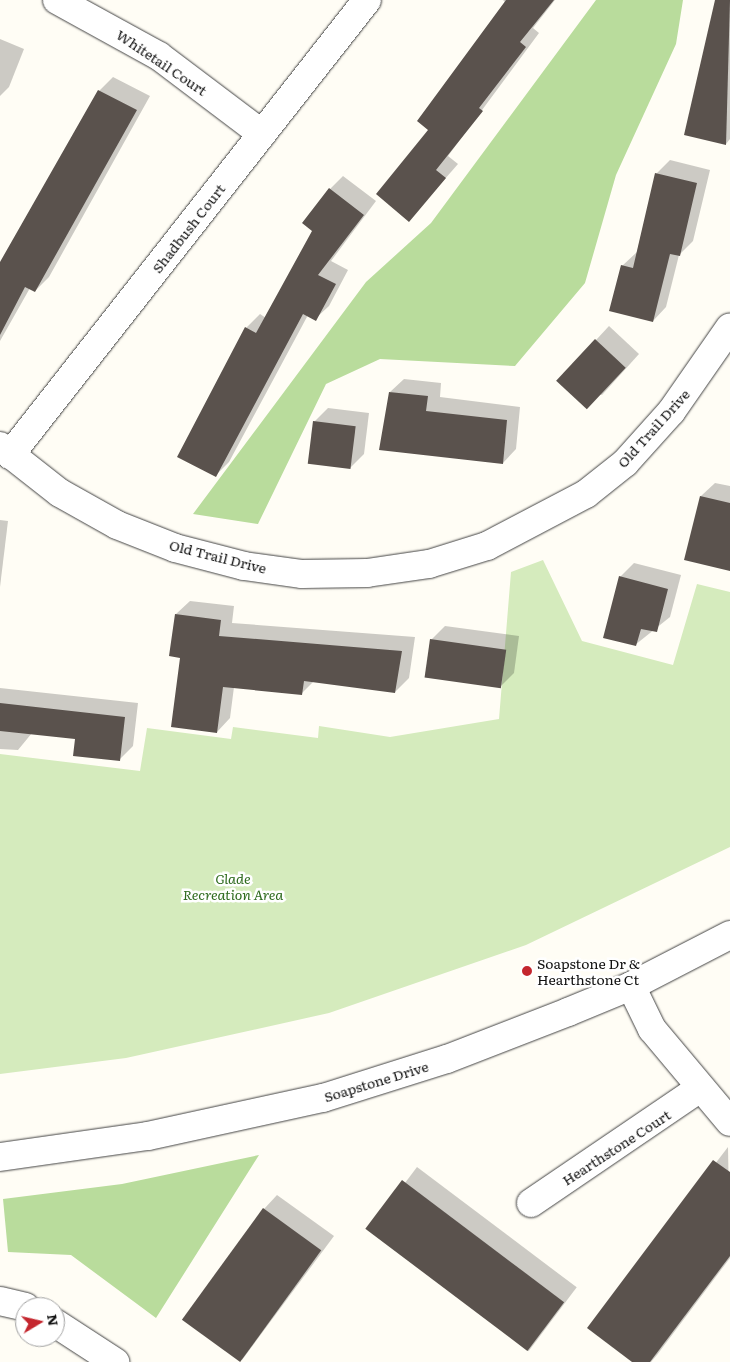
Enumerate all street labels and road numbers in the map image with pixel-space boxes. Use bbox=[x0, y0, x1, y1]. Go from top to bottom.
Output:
street label: Whitetail Court bbox=[113, 25, 211, 99]
street label: Shadbush Court bbox=[148, 180, 228, 276]
street label: Old Trail Drive bbox=[613, 385, 693, 471]
street label: Old Trail Drive bbox=[168, 536, 268, 576]
street label: Soapstone Drive bbox=[322, 1057, 430, 1105]
street label: Hearthstone Court bbox=[559, 1106, 673, 1188]

